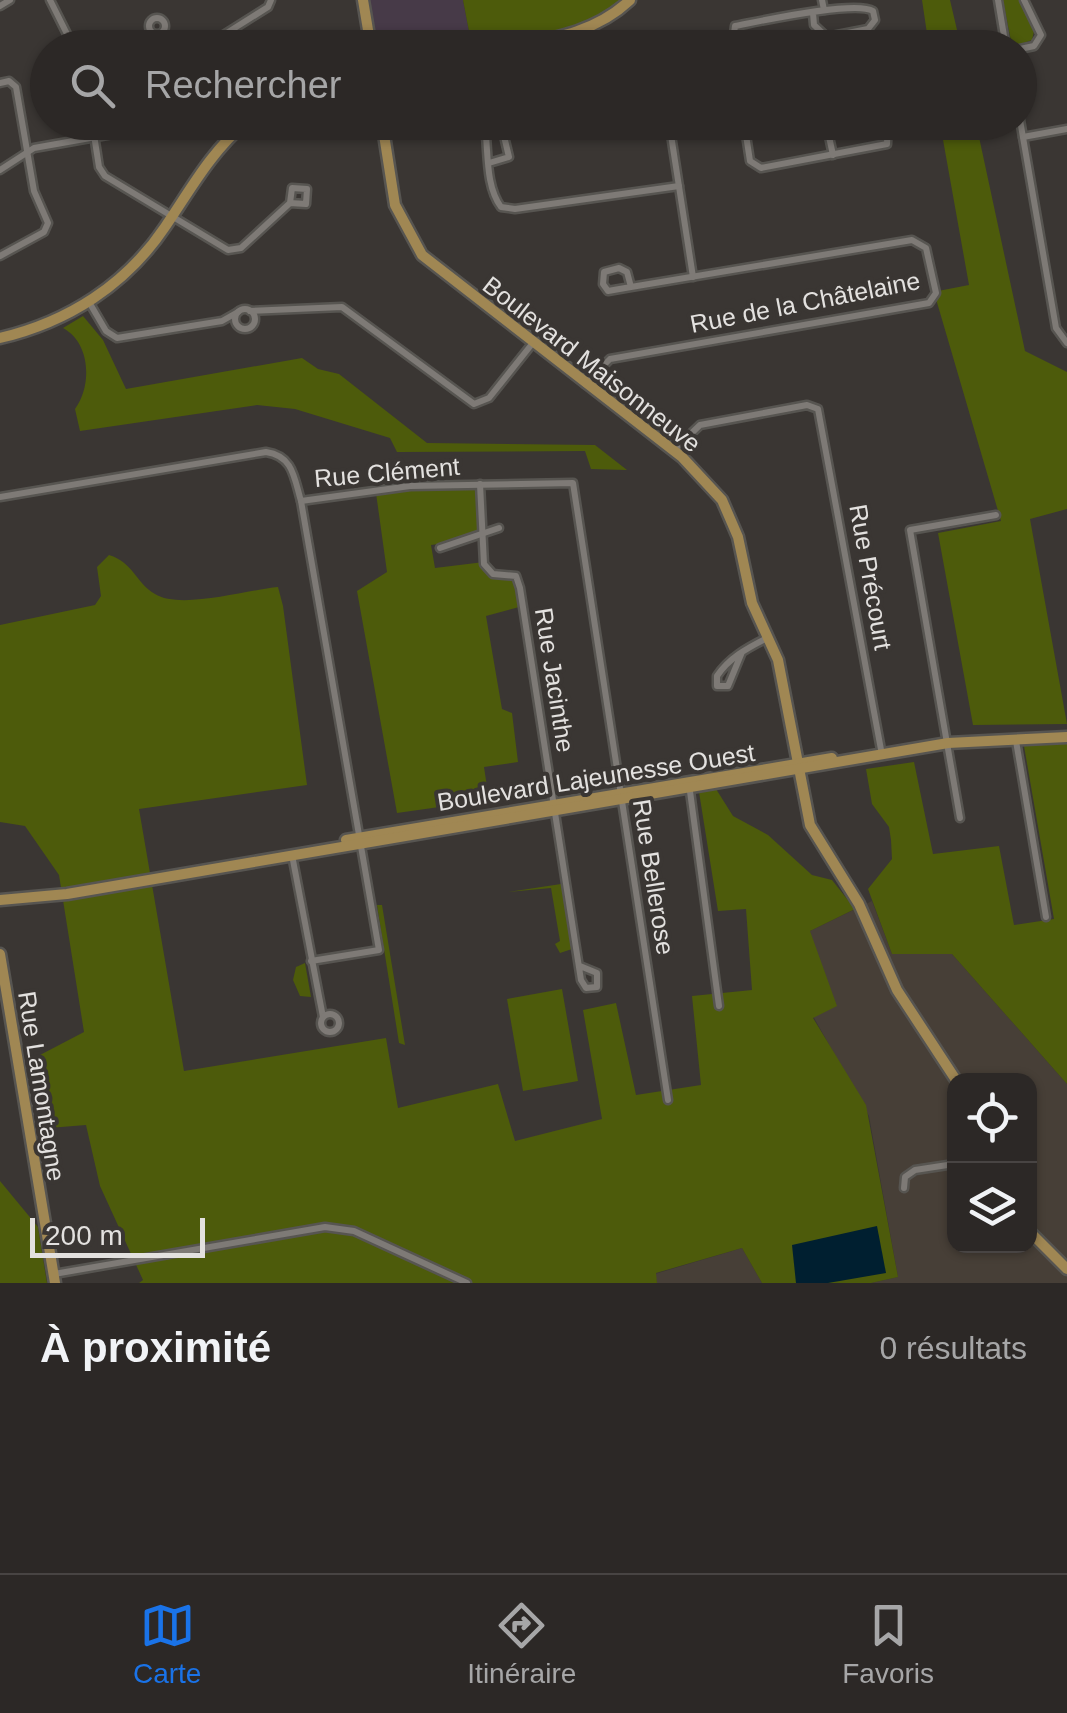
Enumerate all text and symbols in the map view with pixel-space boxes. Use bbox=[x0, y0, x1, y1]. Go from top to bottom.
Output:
search box bbox=[30, 30, 1037, 140]
icon: search bbox=[65, 58, 120, 113]
text: Rechercher bbox=[145, 64, 341, 106]
street label: Rue de la Châtelaine bbox=[688, 266, 922, 338]
street label: Boulevard Maisonneuve bbox=[478, 270, 706, 458]
street label: Rue Clément bbox=[313, 452, 461, 492]
street label: Rue Précourt bbox=[844, 502, 898, 652]
street label: Rue Jacinthe bbox=[530, 606, 580, 754]
street label: Boulevard Lajeunesse Ouest bbox=[435, 738, 757, 816]
street label: Rue Bellerose bbox=[628, 797, 680, 957]
street label: Rue Lamontagne bbox=[13, 989, 71, 1183]
map controls bbox=[947, 1073, 1037, 1253]
button: locate bbox=[947, 1073, 1037, 1163]
button: layers bbox=[947, 1163, 1037, 1253]
scale bar bbox=[30, 1213, 205, 1258]
text: 200 m bbox=[45, 1220, 123, 1251]
text: À proximité bbox=[40, 1324, 271, 1371]
text: 0 résultats bbox=[879, 1330, 1027, 1366]
tab: Carte bbox=[133, 1598, 201, 1690]
tab: Itinéraire bbox=[467, 1598, 576, 1690]
tab: Favoris bbox=[842, 1598, 934, 1690]

